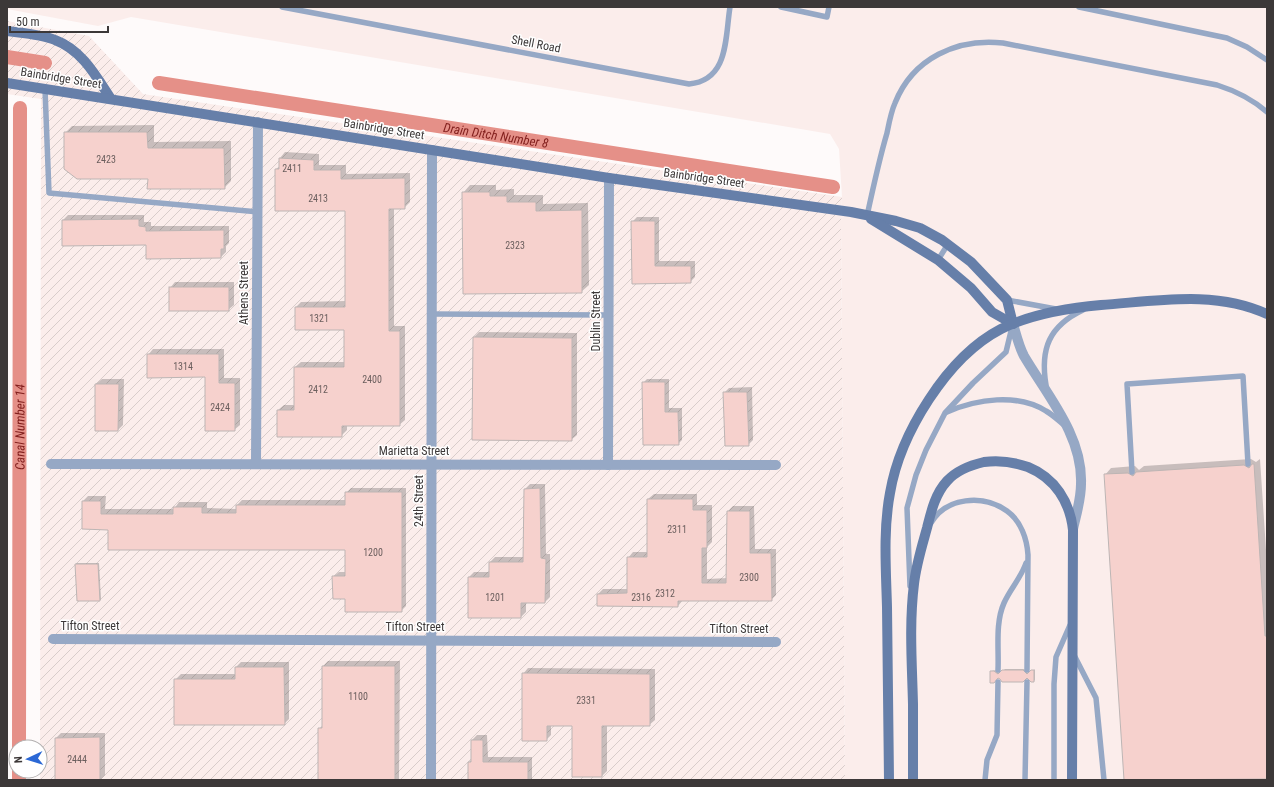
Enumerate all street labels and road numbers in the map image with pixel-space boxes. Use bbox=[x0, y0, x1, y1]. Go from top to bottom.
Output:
street label: Shell Road bbox=[510, 32, 562, 56]
street label: Bainbridge Street bbox=[20, 65, 103, 91]
street label: Bainbridge Street bbox=[343, 116, 426, 142]
street label: Bainbridge Street bbox=[663, 165, 746, 191]
street label: Athens Street bbox=[237, 261, 251, 325]
street label: Dublin Street bbox=[589, 290, 603, 351]
street label: Marietta Street bbox=[379, 444, 450, 458]
street label: 24th Street bbox=[412, 475, 426, 527]
street label: Tifton Street bbox=[61, 619, 120, 633]
street label: Tifton Street bbox=[386, 620, 445, 634]
street label: Tifton Street bbox=[710, 622, 769, 636]

